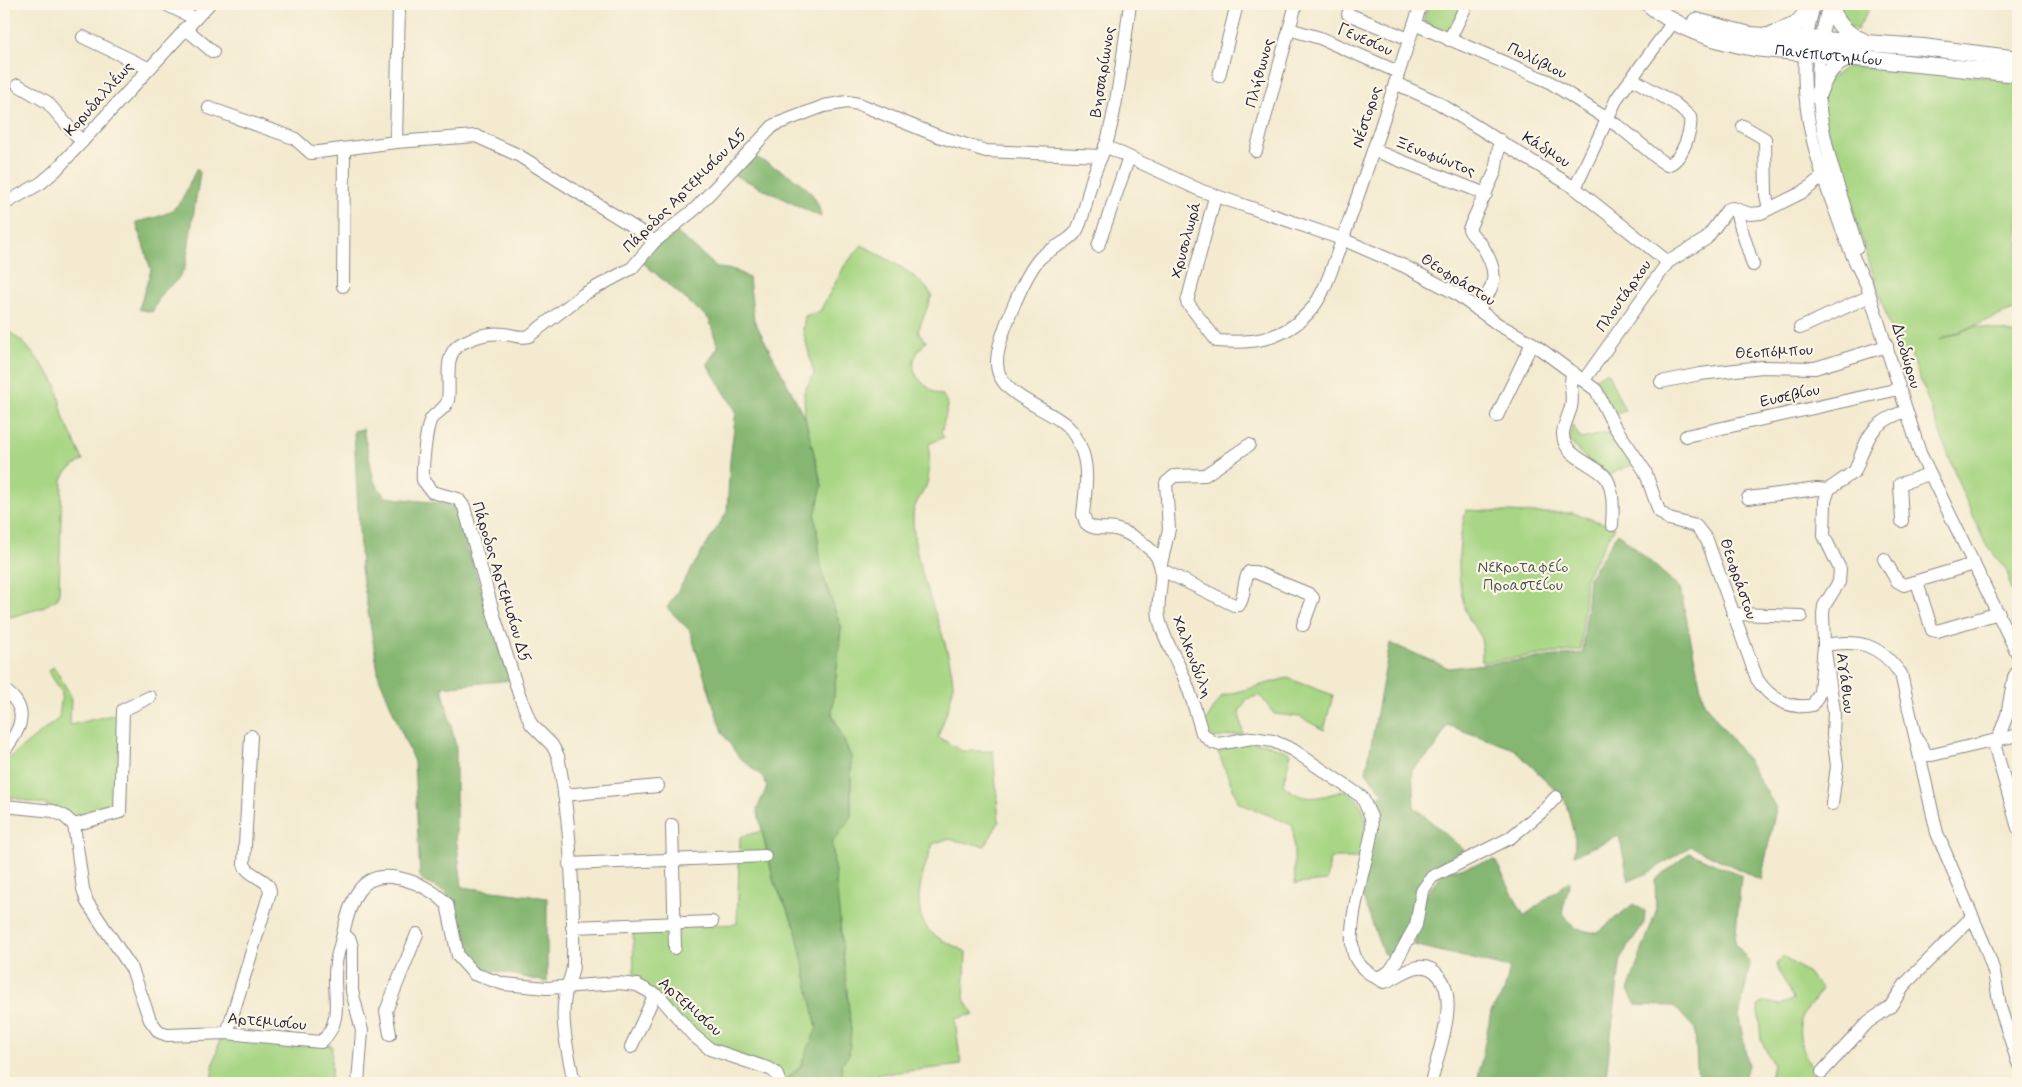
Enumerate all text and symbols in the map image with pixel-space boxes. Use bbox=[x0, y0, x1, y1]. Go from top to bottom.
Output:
street label: Γενεσίου bbox=[1334, 19, 1396, 61]
street label: Βησσαρίωνος bbox=[1085, 25, 1121, 119]
street label: Πλήθωνος bbox=[1241, 36, 1279, 110]
street label: Πολύβιου bbox=[1504, 38, 1570, 84]
street label: Πανεπιστημίου bbox=[1774, 40, 1883, 71]
street label: Κορυδαλλέως bbox=[59, 56, 138, 141]
street label: Νέστορος bbox=[1346, 83, 1387, 151]
street label: Πάροδος Αρτεμισίου Δ5 bbox=[618, 124, 752, 258]
street label: Κάδμου bbox=[1518, 127, 1574, 173]
street label: Ξενοφώντος bbox=[1392, 132, 1478, 182]
street label: Χρυσολωρά bbox=[1166, 199, 1206, 281]
street label: Θεοφράστου bbox=[1417, 249, 1499, 311]
street label: Πλουτάρχου bbox=[1591, 256, 1657, 336]
street label: Διοδώρου bbox=[1886, 321, 1926, 391]
street label: Θεοπόμπου bbox=[1734, 339, 1814, 365]
street label: Ευσεβίου bbox=[1758, 379, 1822, 413]
street label: Πάροδος Αρτεμισίου Δ5 bbox=[467, 499, 535, 665]
street label: Θεοφράστου bbox=[1714, 536, 1762, 622]
park label: Νεκροταφείο Προαστείου bbox=[1478, 557, 1568, 596]
street label: Χαλκονδύλη bbox=[1167, 613, 1217, 701]
street label: Αγάθιου bbox=[1831, 651, 1859, 715]
street label: Αρτεμισίου bbox=[654, 973, 726, 1041]
street label: Αρτεμισίου bbox=[227, 1008, 307, 1036]

